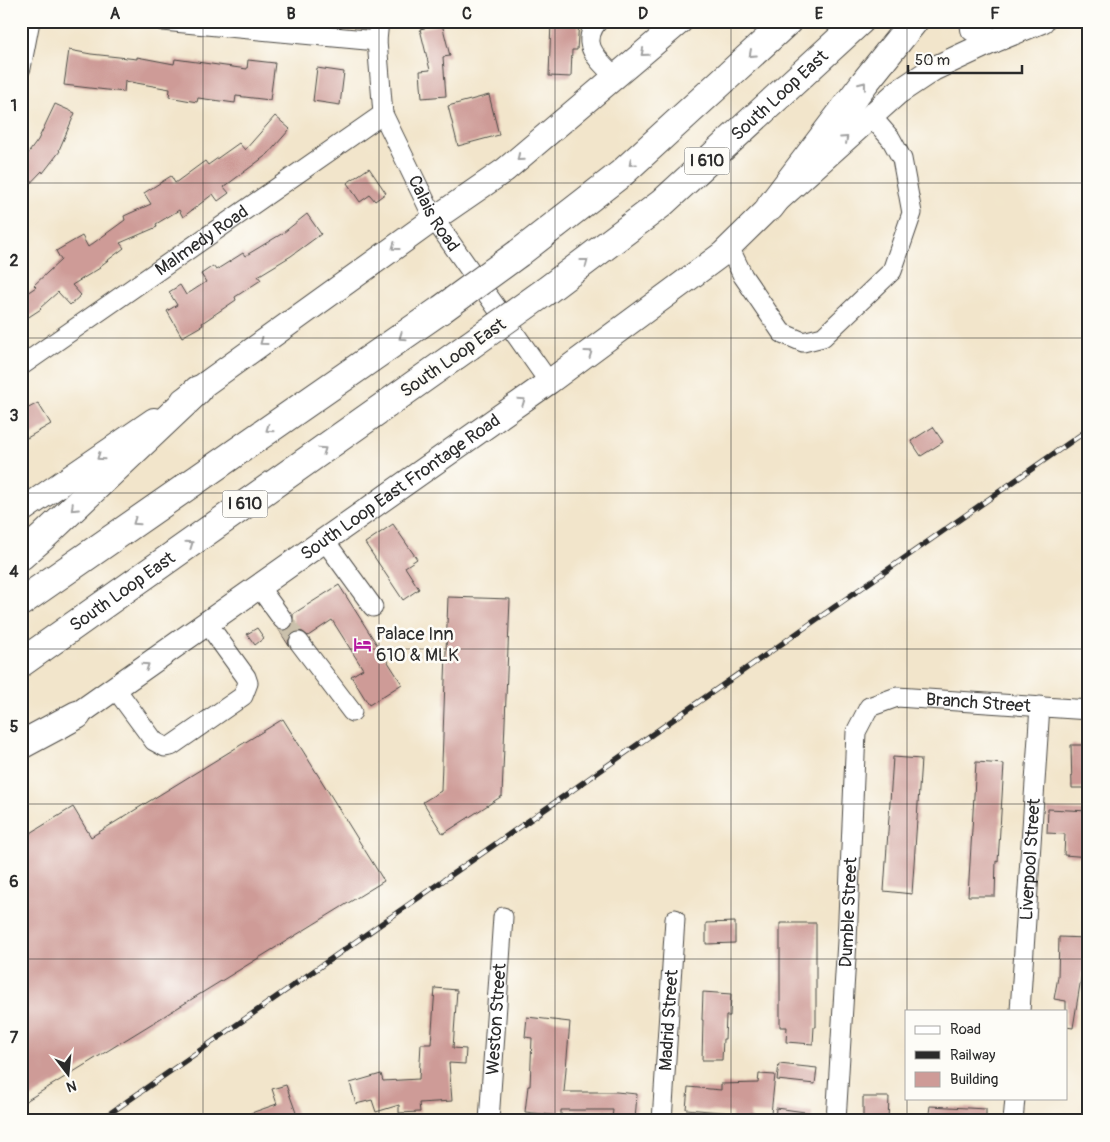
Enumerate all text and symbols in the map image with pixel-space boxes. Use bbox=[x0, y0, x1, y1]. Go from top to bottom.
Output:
text: A bbox=[110, 4, 121, 24]
text: B bbox=[286, 4, 296, 24]
text: C bbox=[462, 4, 472, 24]
text: D bbox=[638, 4, 648, 24]
text: E bbox=[815, 4, 824, 24]
text: F bbox=[990, 4, 1000, 24]
scale bar bbox=[908, 42, 1021, 74]
street label: South Loop East bbox=[726, 44, 833, 146]
one-way arrow bbox=[640, 47, 649, 56]
one-way arrow bbox=[749, 48, 758, 57]
text: 50 m bbox=[915, 51, 950, 70]
one-way arrow bbox=[858, 82, 866, 91]
text: 1 bbox=[11, 96, 17, 116]
one-way arrow bbox=[840, 136, 849, 145]
road number: I 610 bbox=[684, 148, 730, 175]
one-way arrow bbox=[516, 152, 525, 161]
one-way arrow bbox=[628, 158, 637, 167]
street label: Calais Road bbox=[403, 171, 465, 256]
street label: Malmedy Road bbox=[151, 200, 253, 281]
one-way arrow bbox=[391, 241, 401, 250]
text: 2 bbox=[10, 251, 19, 271]
one-way arrow bbox=[579, 259, 588, 267]
street label: South Loop East bbox=[396, 313, 511, 403]
one-way arrow bbox=[399, 331, 408, 340]
one-way arrow bbox=[259, 336, 269, 345]
one-way arrow bbox=[583, 349, 592, 359]
one-way arrow bbox=[516, 398, 525, 407]
text: 3 bbox=[10, 406, 19, 426]
street label: South Loop East Frontage Road bbox=[296, 409, 505, 565]
one-way arrow bbox=[265, 423, 275, 432]
one-way arrow bbox=[317, 447, 326, 456]
one-way arrow bbox=[96, 451, 106, 460]
road number: I 610 bbox=[222, 490, 268, 518]
one-way arrow bbox=[70, 502, 79, 511]
one-way arrow bbox=[132, 516, 141, 525]
one-way arrow bbox=[184, 541, 194, 550]
street label: South Loop East bbox=[65, 546, 180, 637]
text: 4 bbox=[9, 562, 19, 582]
place label: Palace Inn 610 & MLK bbox=[376, 623, 459, 667]
hotel icon: Palace Inn 610 & MLK bbox=[352, 634, 372, 654]
one-way arrow bbox=[140, 663, 149, 673]
street label: Branch Street bbox=[925, 687, 1032, 718]
text: 5 bbox=[10, 717, 19, 737]
street label: Liverpool Street bbox=[1014, 797, 1045, 921]
street label: Dumble Street bbox=[834, 856, 862, 968]
text: 6 bbox=[9, 872, 19, 892]
street label: Weston Street bbox=[481, 962, 511, 1076]
street label: Madrid Street bbox=[654, 968, 683, 1072]
legend bbox=[905, 1010, 1068, 1100]
text: Road bbox=[950, 1020, 981, 1039]
text: 7 bbox=[10, 1028, 19, 1048]
text: Railway bbox=[950, 1046, 996, 1065]
north arrow bbox=[42, 1050, 92, 1100]
text: Building bbox=[950, 1070, 998, 1089]
text: N bbox=[65, 1077, 78, 1095]

